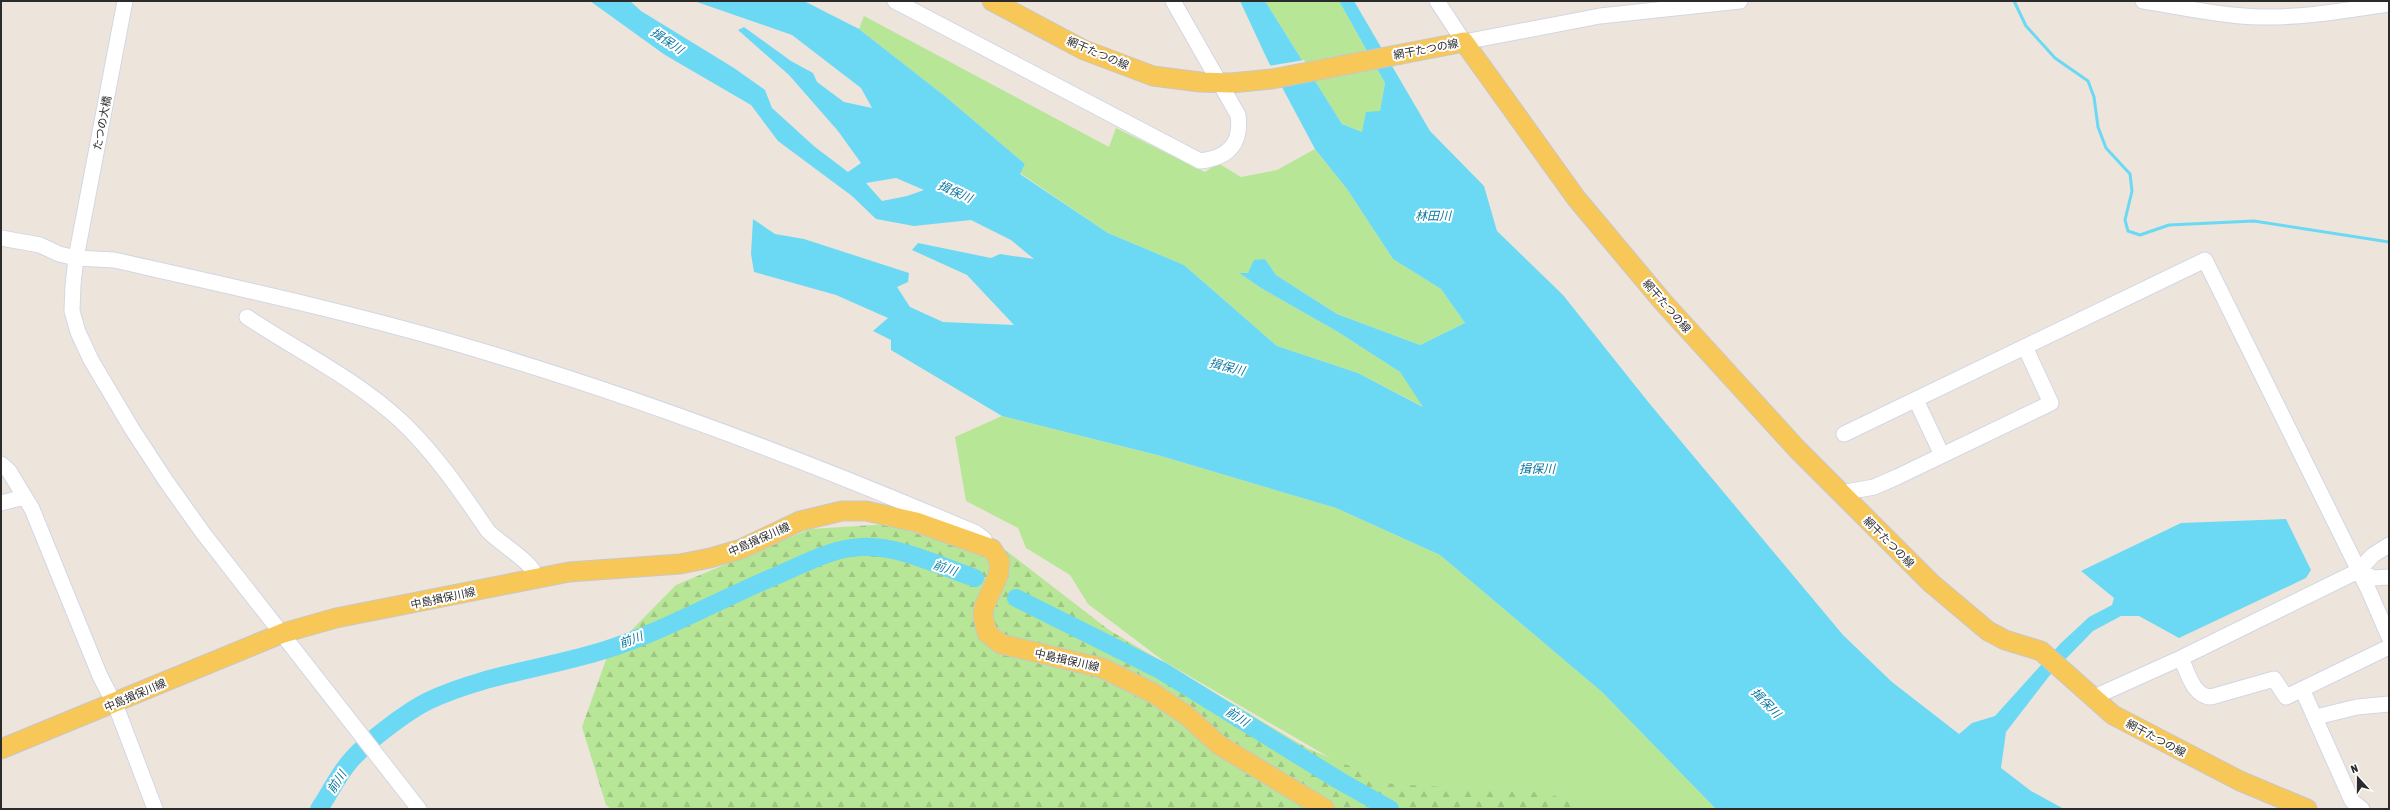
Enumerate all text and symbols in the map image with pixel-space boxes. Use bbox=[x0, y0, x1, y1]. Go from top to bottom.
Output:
water label: 揖保川 bbox=[648, 25, 687, 58]
street label: 網干たつの線 bbox=[1065, 35, 1131, 71]
street label: 網干たつの線 bbox=[1392, 37, 1460, 61]
street label: たつの大橋 bbox=[91, 95, 113, 151]
water label: 揖保川 bbox=[936, 178, 976, 207]
water label: 林田川 bbox=[1415, 209, 1453, 223]
street label: 網干たつの線 bbox=[1641, 277, 1693, 335]
water label: 揖保川 bbox=[1208, 356, 1248, 379]
water label: 揖保川 bbox=[1519, 462, 1557, 476]
street label: 網干たつの線 bbox=[1861, 514, 1917, 570]
street label: 中島揖保川線 bbox=[726, 520, 792, 558]
water label: 前川 bbox=[931, 557, 961, 579]
street label: 中島揖保川線 bbox=[409, 585, 477, 611]
water label: 前川 bbox=[617, 628, 647, 651]
street label: 中島揖保川線 bbox=[1033, 647, 1101, 673]
street label: 中島揖保川線 bbox=[102, 677, 168, 713]
water label: 揖保川 bbox=[1748, 685, 1785, 722]
water label: 前川 bbox=[1223, 705, 1253, 730]
street label: 網干たつの線 bbox=[2124, 717, 2188, 759]
north arrow bbox=[2338, 758, 2378, 798]
text: N bbox=[2349, 762, 2360, 775]
water label: 前川 bbox=[325, 766, 350, 796]

